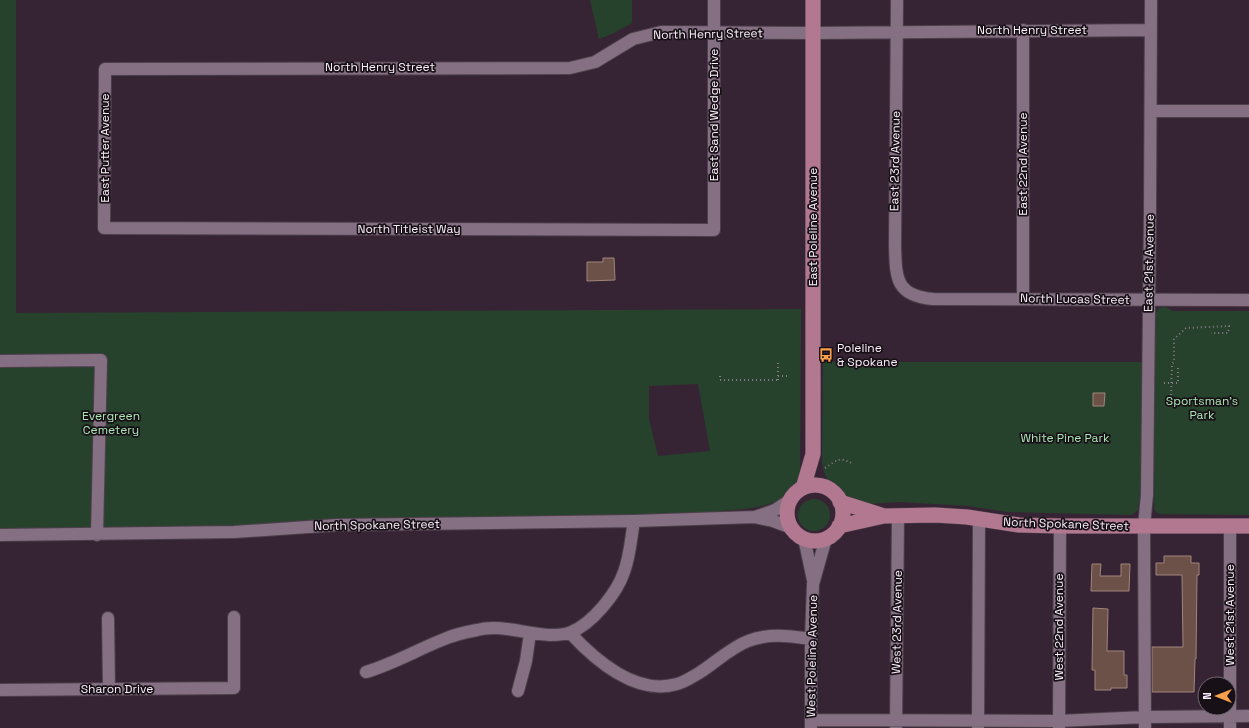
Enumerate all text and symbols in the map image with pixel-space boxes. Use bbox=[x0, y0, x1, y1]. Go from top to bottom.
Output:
street label: North Henry Street bbox=[977, 22, 1087, 38]
street label: North Henry Street bbox=[653, 25, 763, 43]
street label: East Sand Wedge Drive bbox=[706, 49, 722, 181]
street label: North Henry Street bbox=[325, 59, 435, 75]
street label: East Putter Avenue bbox=[97, 93, 113, 203]
street label: East 23rd Avenue bbox=[886, 111, 904, 211]
street label: East 22nd Avenue bbox=[1015, 112, 1031, 216]
street label: East Poleline Avenue bbox=[805, 168, 821, 286]
street label: East 21st Avenue bbox=[1140, 214, 1158, 312]
street label: North Titleist Way bbox=[357, 221, 461, 237]
street label: North Lucas Street bbox=[1020, 290, 1130, 308]
place label: Poleline & Spokane bbox=[837, 340, 898, 370]
bus stop icon: Poleline & Spokane bbox=[818, 347, 834, 363]
park label: Sportsman's Park bbox=[1166, 393, 1238, 423]
park label: Evergreen Cemetery bbox=[82, 408, 140, 438]
park label: White Pine Park bbox=[1021, 430, 1110, 446]
street label: North Spokane Street bbox=[1003, 514, 1129, 534]
street label: North Spokane Street bbox=[314, 516, 440, 534]
street label: West 21st Avenue bbox=[1222, 564, 1238, 666]
street label: West 23rd Avenue bbox=[888, 570, 906, 674]
street label: West 22nd Avenue bbox=[1051, 573, 1067, 681]
street label: West Poleline Avenue bbox=[803, 595, 821, 717]
north arrow bbox=[1197, 676, 1237, 716]
street label: Sharon Drive bbox=[81, 681, 153, 697]
text: N bbox=[1200, 692, 1214, 700]

